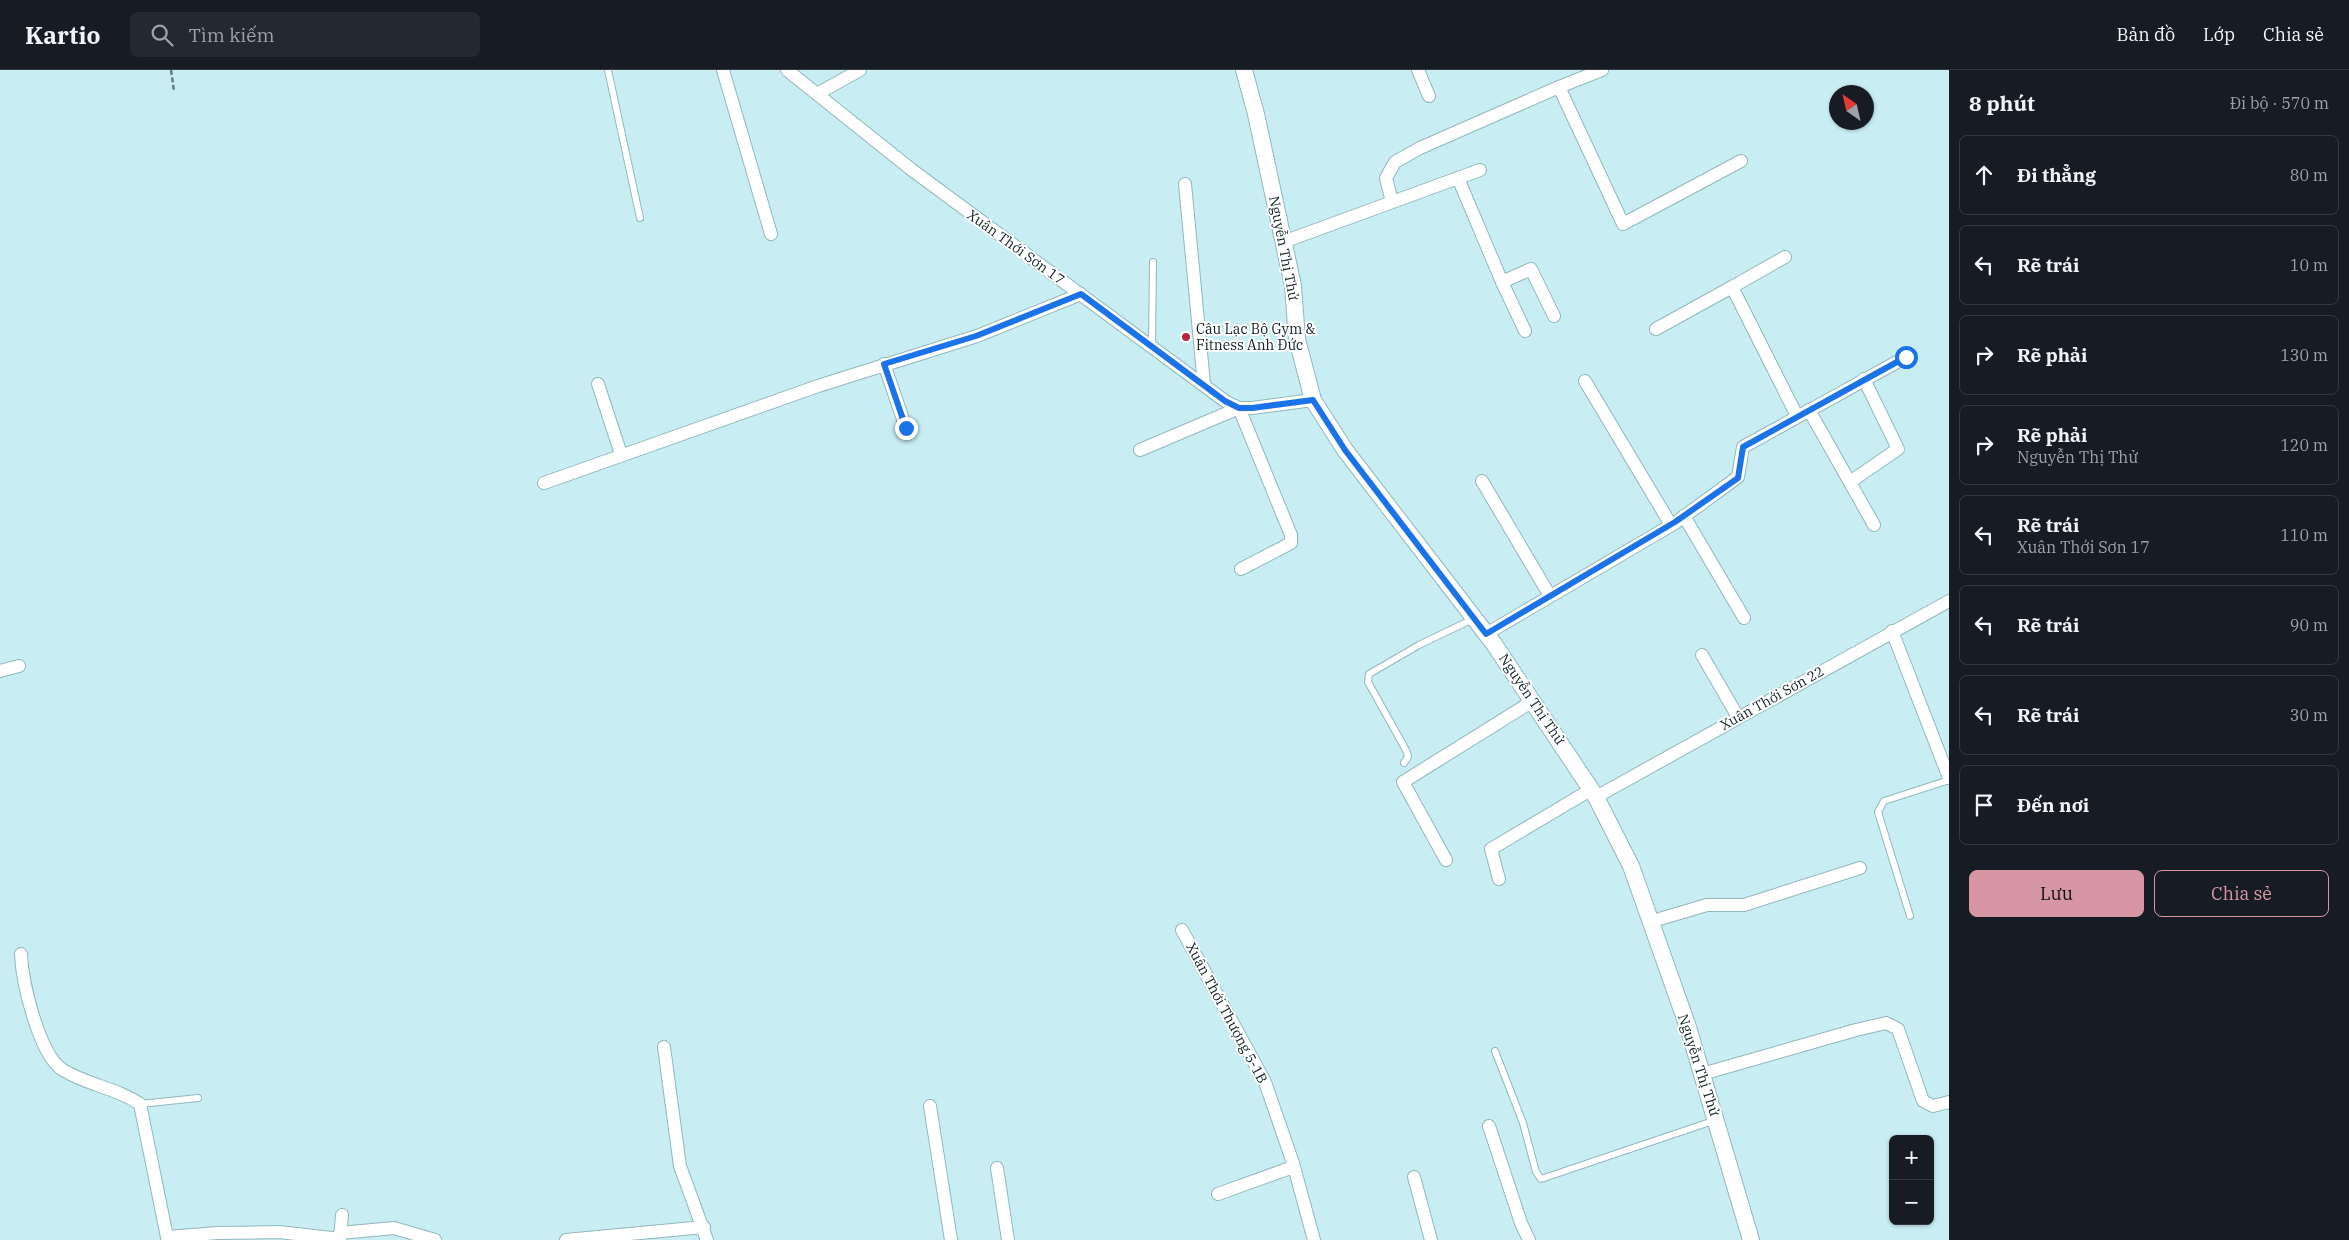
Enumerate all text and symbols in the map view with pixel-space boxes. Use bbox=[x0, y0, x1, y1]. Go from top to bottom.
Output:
search box bbox=[130, 12, 480, 57]
text: Kartio bbox=[25, 19, 100, 51]
icon: search bbox=[148, 21, 176, 49]
text: Tìm kiếm bbox=[188, 23, 275, 47]
text: Bản đồ bbox=[2116, 23, 2175, 46]
text: Lớp bbox=[2203, 23, 2235, 46]
text: Chia sẻ bbox=[2263, 23, 2324, 46]
north arrow bbox=[1829, 85, 1874, 130]
text: 8 phút bbox=[1969, 89, 2035, 117]
text: Đi bộ · 570 m bbox=[2230, 93, 2329, 113]
icon: ahead bbox=[1970, 161, 1998, 189]
text: Đi thẳng bbox=[2017, 163, 2096, 187]
text: 80 m bbox=[2290, 165, 2328, 185]
street label: Nguyễn Thị Thử bbox=[1265, 194, 1303, 302]
street label: Xuân Thới Sơn 17 bbox=[964, 206, 1068, 288]
icon: left bbox=[1970, 251, 1998, 279]
text: Rẽ trái bbox=[2017, 253, 2079, 277]
text: 10 m bbox=[2290, 255, 2328, 275]
place label: Câu Lạc Bộ Gym & Fitness Anh Đức bbox=[1196, 320, 1316, 354]
marker: Câu Lạc Bộ Gym & Fitness Anh Đức bbox=[1180, 331, 1192, 343]
icon: right bbox=[1970, 341, 1998, 369]
text: Rẽ phải bbox=[2017, 343, 2087, 367]
text: 130 m bbox=[2280, 345, 2328, 365]
route start bbox=[1895, 346, 1918, 369]
route end bbox=[895, 417, 918, 440]
text: Rẽ phải bbox=[2017, 423, 2087, 447]
icon: right bbox=[1970, 431, 1998, 459]
text: 120 m bbox=[2280, 435, 2328, 455]
text: Nguyễn Thị Thử bbox=[2017, 447, 2138, 467]
text: Rẽ trái bbox=[2017, 513, 2079, 537]
icon: left bbox=[1970, 521, 1998, 549]
text: 110 m bbox=[2280, 525, 2328, 545]
text: Xuân Thới Sơn 17 bbox=[2017, 537, 2150, 557]
icon: left bbox=[1970, 611, 1998, 639]
text: Rẽ trái bbox=[2017, 613, 2079, 637]
text: 90 m bbox=[2290, 615, 2328, 635]
street label: Nguyễn Thị Thử bbox=[1495, 650, 1569, 748]
street label: Xuân Thới Sơn 22 bbox=[1717, 662, 1827, 734]
icon: left bbox=[1970, 701, 1998, 729]
text: Rẽ trái bbox=[2017, 703, 2079, 727]
text: 30 m bbox=[2290, 705, 2328, 725]
icon: arrive bbox=[1970, 791, 1998, 819]
text: Đến nơi bbox=[2017, 793, 2089, 817]
button: Lưu bbox=[1969, 870, 2144, 917]
button: Chia sẻ bbox=[2154, 870, 2329, 917]
street label: Xuân Thới Thượng 5-1B bbox=[1182, 939, 1272, 1087]
street label: Nguyễn Thị Thử bbox=[1674, 1012, 1724, 1119]
map controls bbox=[1889, 1135, 1934, 1225]
button: + bbox=[1889, 1135, 1934, 1180]
button: − bbox=[1889, 1180, 1934, 1225]

